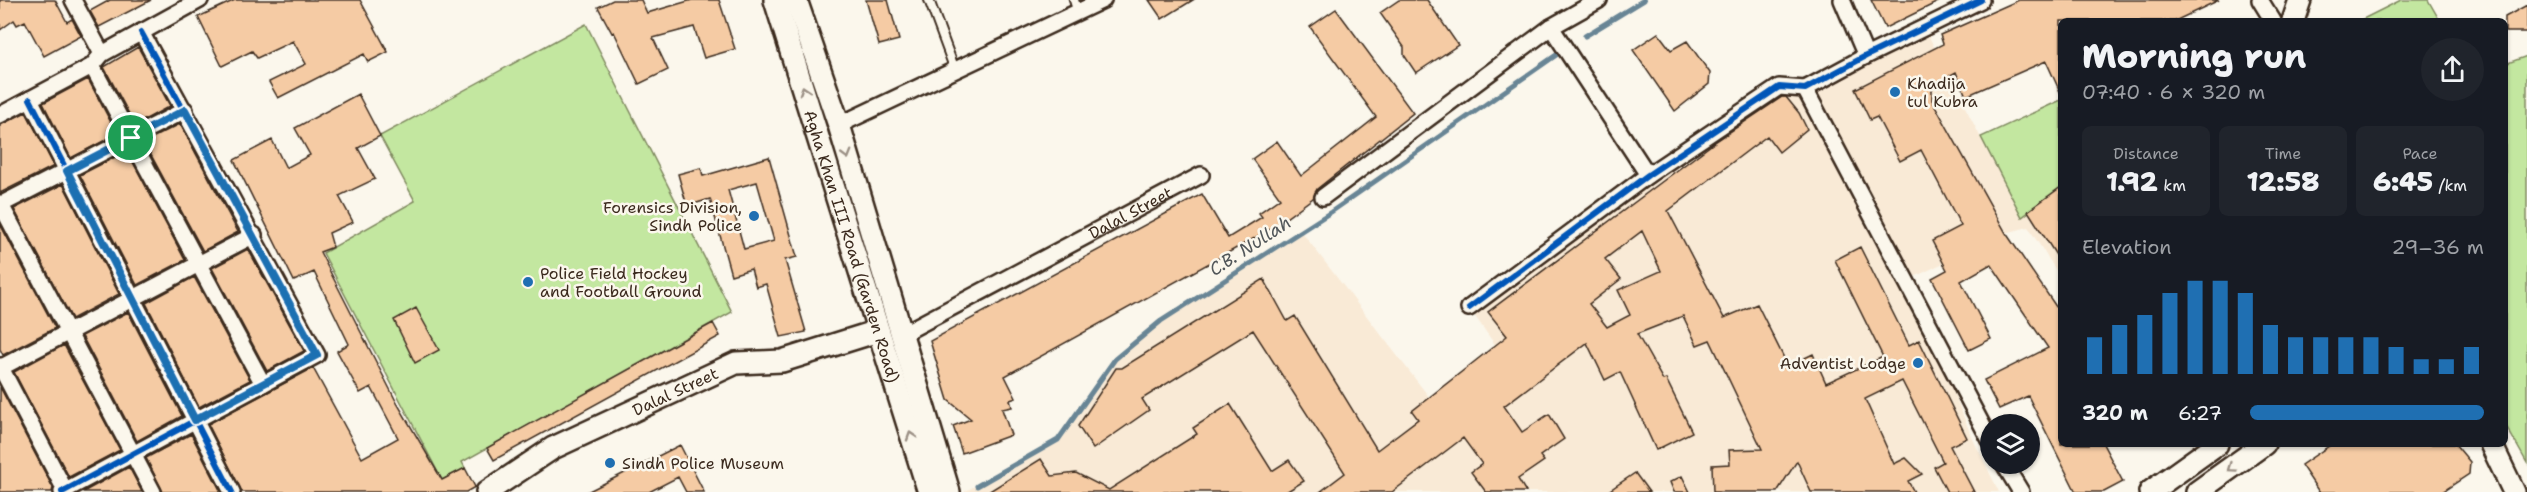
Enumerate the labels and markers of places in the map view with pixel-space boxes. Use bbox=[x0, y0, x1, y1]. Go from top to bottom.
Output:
place label: Khadija tul Kubra bbox=[1907, 73, 1978, 112]
marker: Khadija tul Kubra bbox=[1888, 85, 1902, 99]
pin bbox=[105, 112, 156, 163]
place label: Forensics Division, Sindh Police bbox=[603, 197, 742, 236]
marker: Forensics Division, Sindh Police bbox=[747, 209, 761, 223]
place label: Police Field Hockey and Football Ground bbox=[540, 263, 702, 302]
marker: Police Field Hockey and Football Ground bbox=[521, 275, 535, 289]
place label: Adventist Lodge bbox=[1780, 353, 1906, 374]
marker: Adventist Lodge bbox=[1911, 356, 1925, 370]
place label: Sindh Police Museum bbox=[622, 453, 784, 474]
marker: Sindh Police Museum bbox=[603, 456, 617, 470]

